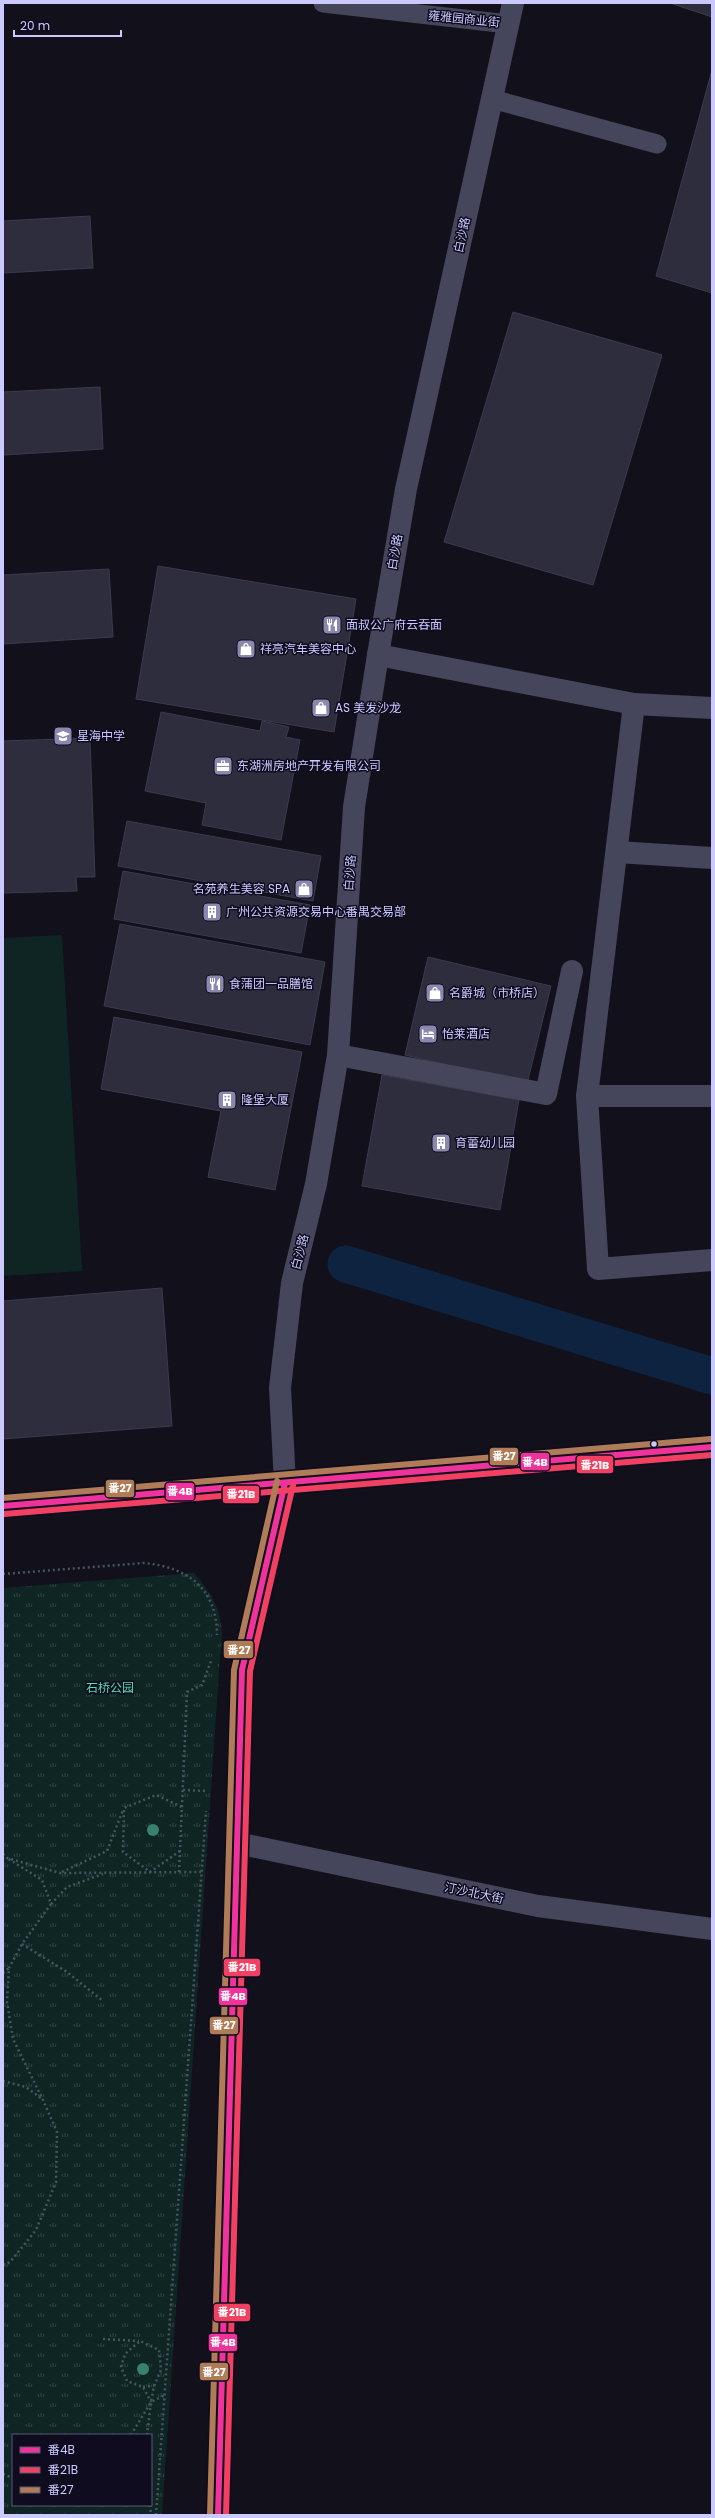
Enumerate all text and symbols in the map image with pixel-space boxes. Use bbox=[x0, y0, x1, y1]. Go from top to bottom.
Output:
street label: 雍雅园商业街 bbox=[427, 6, 501, 31]
scale bar bbox=[14, 12, 121, 38]
text: 20 m bbox=[20, 17, 50, 34]
street label: 白沙路 bbox=[449, 216, 474, 254]
street label: 白沙路 bbox=[383, 533, 406, 571]
restaurant icon: 面叔公广府云吞面 bbox=[321, 614, 343, 636]
place label: 面叔公广府云吞面 bbox=[346, 616, 442, 633]
shop icon: 祥亮汽车美容中心 bbox=[235, 638, 257, 660]
place label: 祥亮汽车美容中心 bbox=[260, 640, 356, 657]
shop icon: AS 美发沙龙 bbox=[310, 697, 332, 719]
place label: AS 美发沙龙 bbox=[335, 699, 401, 716]
school or university icon: 星海中学 bbox=[52, 725, 74, 747]
place label: 星海中学 bbox=[77, 727, 125, 744]
office icon: 东湖洲房地产开发有限公司 bbox=[212, 755, 234, 777]
place label: 东湖洲房地产开发有限公司 bbox=[237, 757, 381, 774]
street label: 白沙路 bbox=[340, 854, 359, 892]
shop icon: 名苑养生美容 SPA bbox=[293, 878, 315, 900]
place label: 名苑养生美容 SPA bbox=[193, 880, 290, 897]
building icon: 广州公共资源交易中心番禺交易部 bbox=[201, 901, 223, 923]
place label: 广州公共资源交易中心番禺交易部 bbox=[226, 903, 406, 920]
restaurant icon: 食蒲团一品膳馆 bbox=[204, 973, 226, 995]
place label: 食蒲团一品膳馆 bbox=[229, 975, 313, 992]
shop icon: 名爵城（市桥店） bbox=[424, 982, 446, 1004]
place label: 名爵城（市桥店） bbox=[449, 984, 545, 1001]
hotel icon: 怡莱酒店 bbox=[417, 1023, 439, 1045]
place label: 怡莱酒店 bbox=[442, 1025, 490, 1042]
building icon: 隆堡大厦 bbox=[216, 1089, 238, 1111]
place label: 隆堡大厦 bbox=[241, 1091, 289, 1108]
building icon: 育蕾幼儿园 bbox=[430, 1132, 452, 1154]
place label: 育蕾幼儿园 bbox=[455, 1134, 515, 1151]
street label: 白沙路 bbox=[287, 1232, 312, 1271]
unlabelled marker bbox=[649, 1439, 659, 1449]
line badge: 番27 bbox=[489, 1447, 519, 1466]
text: 番27 bbox=[492, 1448, 516, 1464]
line badge: 番4B bbox=[520, 1452, 550, 1471]
text: 番4B bbox=[522, 1454, 548, 1470]
line badge: 番21B bbox=[576, 1455, 614, 1474]
text: 番21B bbox=[581, 1457, 609, 1473]
line badge: 番27 bbox=[105, 1479, 135, 1498]
text: 番27 bbox=[108, 1480, 132, 1496]
line badge: 番4B bbox=[165, 1482, 195, 1501]
text: 番4B bbox=[167, 1483, 193, 1499]
line badge: 番21B bbox=[222, 1485, 260, 1504]
text: 番21B bbox=[227, 1486, 255, 1502]
line badge: 番27 bbox=[223, 1640, 254, 1659]
text: 番27 bbox=[227, 1642, 251, 1658]
park label: 石桥公园 bbox=[86, 1679, 134, 1696]
street label: 汀沙北大街 bbox=[443, 1878, 505, 1907]
line badge: 番21B bbox=[223, 1958, 261, 1977]
text: 番21B bbox=[228, 1959, 256, 1975]
line badge: 番4B bbox=[218, 1987, 248, 2006]
text: 番4B bbox=[220, 1988, 246, 2004]
line badge: 番27 bbox=[209, 2016, 239, 2035]
text: 番27 bbox=[212, 2017, 236, 2033]
line badge: 番21B bbox=[213, 2303, 251, 2322]
text: 番21B bbox=[218, 2304, 246, 2320]
line badge: 番4B bbox=[208, 2333, 238, 2352]
text: 番4B bbox=[210, 2334, 236, 2350]
line badge: 番27 bbox=[199, 2362, 229, 2381]
text: 番27 bbox=[202, 2364, 226, 2380]
legend bbox=[12, 2434, 152, 2506]
text: 番4B bbox=[48, 2441, 75, 2458]
text: 番21B bbox=[48, 2461, 78, 2478]
text: 番27 bbox=[48, 2481, 74, 2498]

